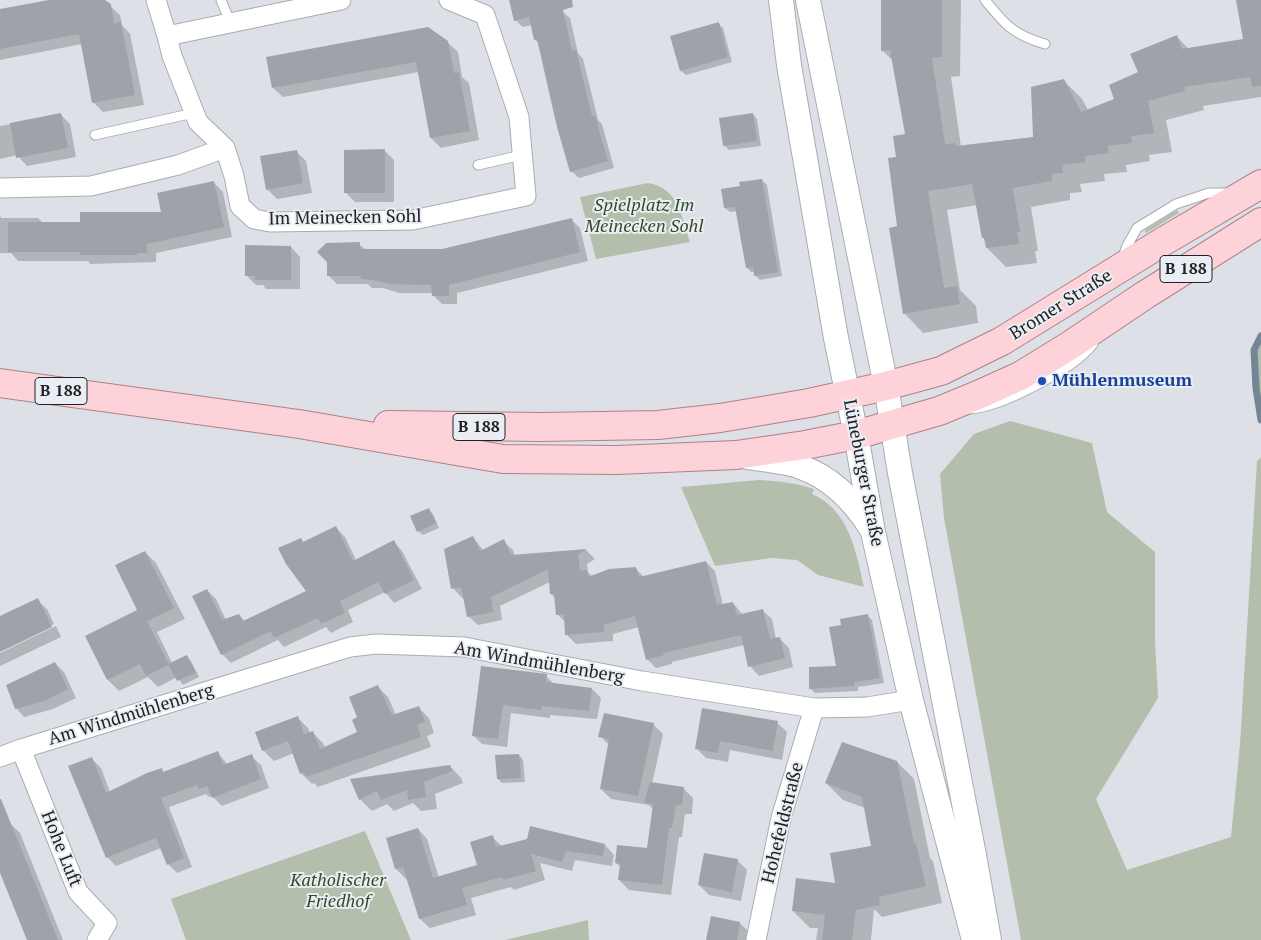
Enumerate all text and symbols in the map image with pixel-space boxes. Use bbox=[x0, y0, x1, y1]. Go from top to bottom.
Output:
park label: Spielplatz Im Meinecken Sohl bbox=[585, 195, 703, 238]
street label: Im Meinecken Sohl bbox=[268, 206, 422, 230]
road number: B 188 bbox=[1160, 255, 1212, 282]
street label: Bromer Straße bbox=[1006, 265, 1116, 345]
place label: Mühlenmuseum bbox=[1052, 370, 1192, 392]
marker: Mühlenmuseum bbox=[1036, 375, 1048, 387]
road number: B 188 bbox=[35, 378, 87, 404]
street label: Lüneburger Straße bbox=[838, 397, 888, 549]
road number: B 188 bbox=[453, 414, 505, 441]
street label: Am Windmühlenberg bbox=[452, 637, 626, 689]
street label: Am Windmühlenberg bbox=[46, 680, 216, 750]
street label: Hohefeldstraße bbox=[758, 760, 808, 886]
street label: Hohe Luft bbox=[36, 808, 86, 890]
park label: Katholischer Friedhof bbox=[290, 870, 386, 912]

